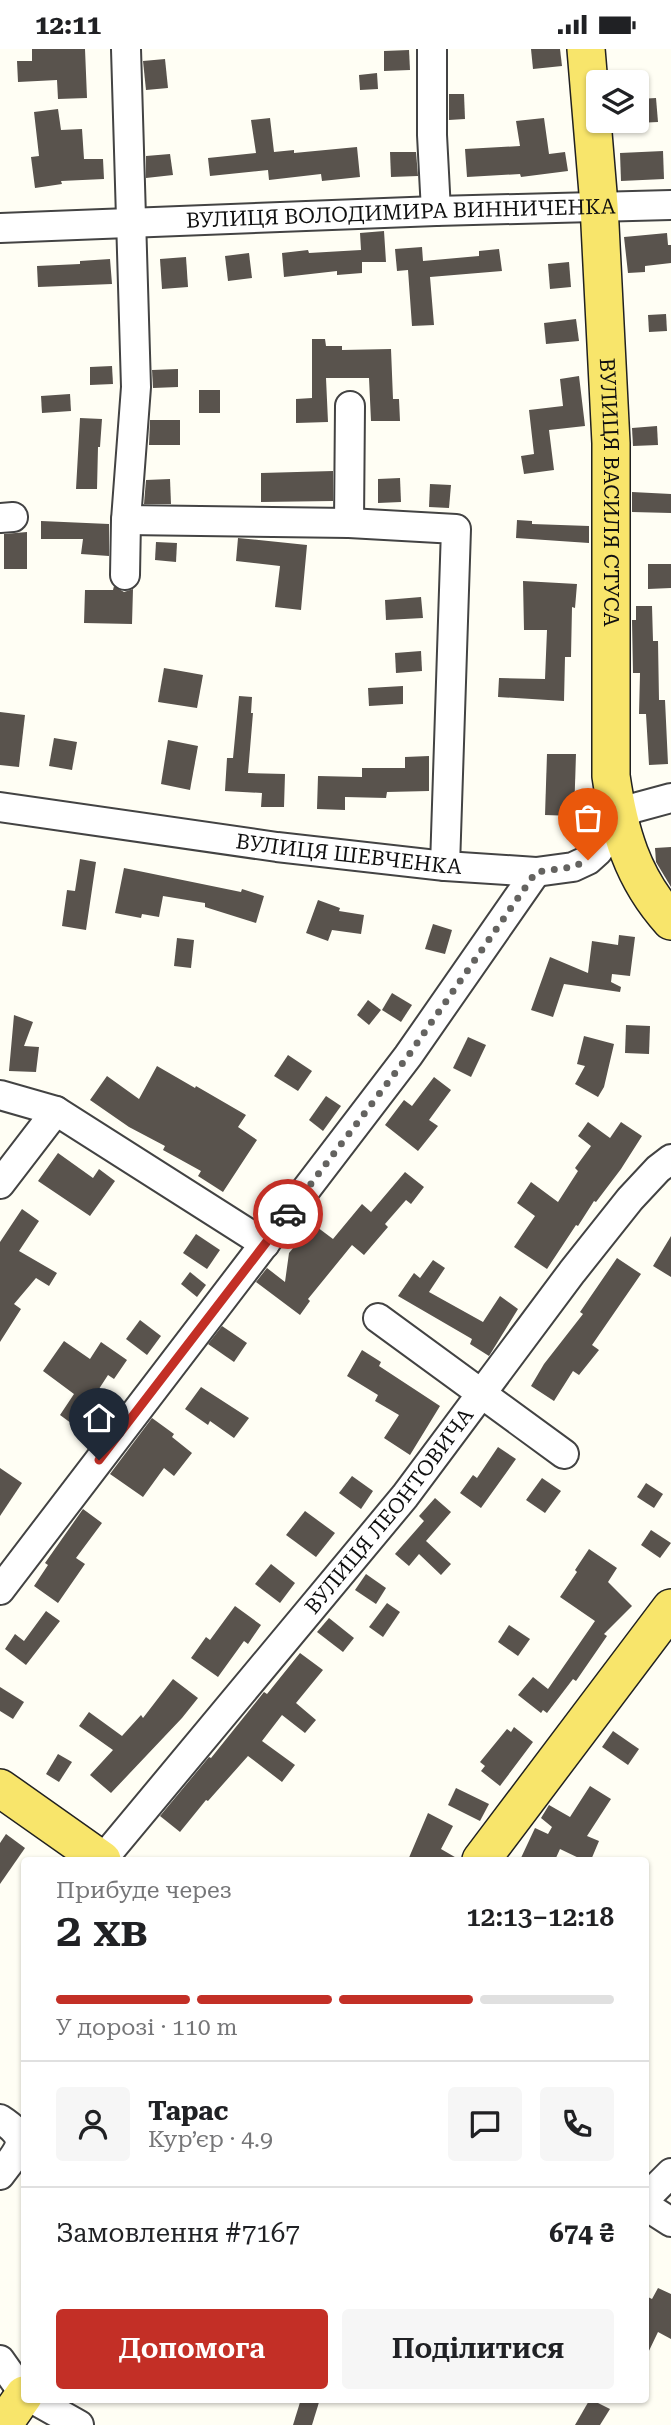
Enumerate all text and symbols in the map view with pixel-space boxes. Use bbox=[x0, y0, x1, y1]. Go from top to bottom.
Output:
text: 12:11 bbox=[35, 10, 101, 40]
map controls bbox=[586, 70, 649, 133]
button: layers bbox=[586, 70, 649, 133]
street label: ВУЛИЦЯ ВОЛОДИМИРА ВИННИЧЕНКА bbox=[186, 194, 616, 233]
street label: ВУЛИЦЯ ВАСИЛЯ СТУСА bbox=[595, 357, 623, 627]
pin bbox=[558, 788, 618, 860]
icon: bag bbox=[569, 799, 607, 837]
street label: ВУЛИЦЯ ШЕВЧЕНКА bbox=[234, 829, 463, 879]
courier bbox=[253, 1179, 323, 1249]
icon: car bbox=[269, 1195, 307, 1233]
pin bbox=[69, 1388, 129, 1460]
icon: home bbox=[80, 1399, 118, 1437]
street label: ВУЛИЦЯ ЛЕОНТОВИЧА bbox=[300, 1403, 478, 1619]
text: Прибуде через bbox=[56, 1877, 232, 1904]
text: 12:13–12:18 bbox=[466, 1902, 614, 1932]
text: 2 хв bbox=[56, 1903, 148, 1957]
text: У дорозі · 110 m bbox=[56, 2014, 238, 2041]
button: person bbox=[56, 2087, 130, 2161]
button: chat bbox=[448, 2087, 522, 2161]
button: phone bbox=[540, 2087, 614, 2161]
text: Тарас bbox=[148, 2096, 228, 2126]
text: Кур’єр · 4.9 bbox=[148, 2126, 273, 2153]
text: Замовлення #7167 bbox=[56, 2218, 300, 2248]
text: 674 ₴ bbox=[549, 2218, 614, 2248]
button: Допомога bbox=[56, 2309, 328, 2389]
button: Поділитися bbox=[342, 2309, 614, 2389]

